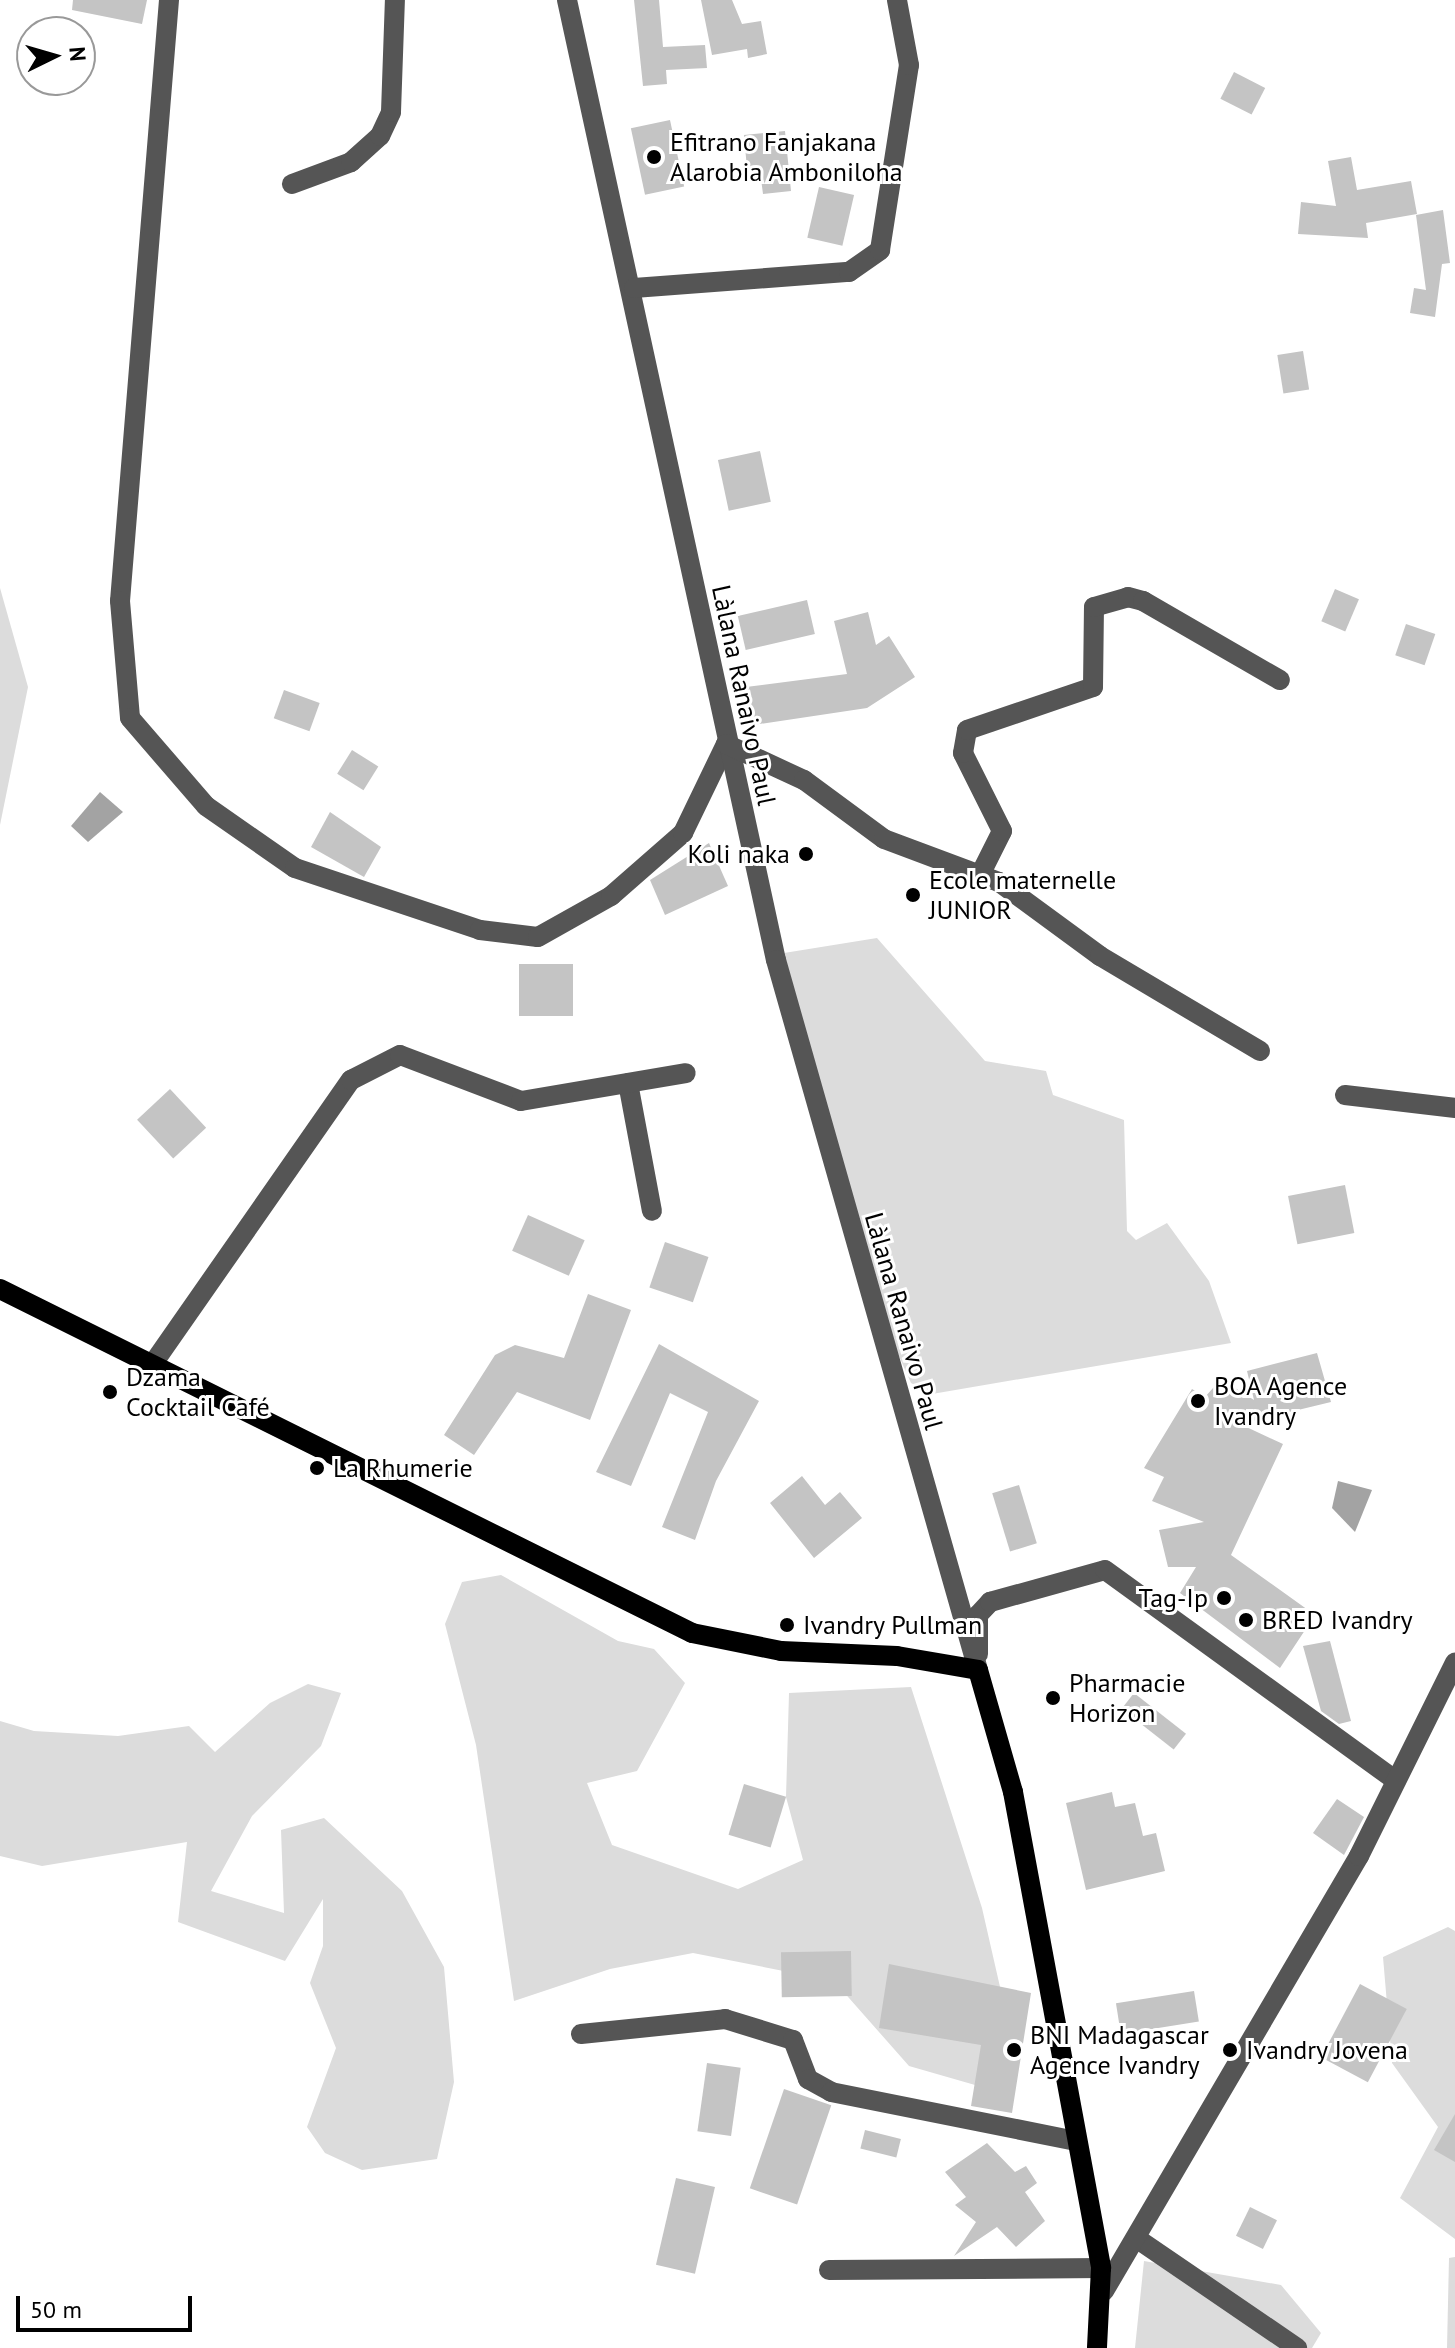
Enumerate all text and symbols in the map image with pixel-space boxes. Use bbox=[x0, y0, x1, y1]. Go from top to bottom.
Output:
north arrow bbox=[16, 16, 96, 96]
text: N bbox=[63, 46, 92, 63]
place label: Efitrano Fanjakana Alarobia Amboniloha bbox=[670, 126, 903, 188]
marker: Efitrano Fanjakana Alarobia Amboniloha bbox=[645, 148, 663, 166]
street label: Làlana Ranaivo Paul bbox=[705, 582, 783, 808]
place label: Koli naka bbox=[687, 838, 790, 870]
marker: Koli naka bbox=[797, 845, 815, 863]
place label: Ecole maternelle JUNIOR bbox=[929, 864, 1116, 926]
marker: Ecole maternelle JUNIOR bbox=[904, 886, 922, 904]
street label: Làlana Ranaivo Paul bbox=[858, 1209, 950, 1433]
place label: Dzama Cocktail Café bbox=[126, 1361, 270, 1422]
place label: BOA Agence Ivandry bbox=[1214, 1370, 1349, 1432]
marker: Dzama Cocktail Café bbox=[101, 1383, 119, 1401]
marker: BOA Agence Ivandry bbox=[1189, 1392, 1207, 1410]
place label: La Rhumerie bbox=[333, 1452, 473, 1484]
marker: La Rhumerie bbox=[308, 1459, 326, 1477]
place label: Tag-Ip bbox=[1138, 1582, 1208, 1614]
marker: Tag-Ip bbox=[1215, 1589, 1233, 1607]
place label: BRED Ivandry bbox=[1262, 1604, 1413, 1636]
place label: Ivandry Pullman bbox=[803, 1609, 983, 1641]
marker: BRED Ivandry bbox=[1237, 1611, 1255, 1629]
marker: Ivandry Pullman bbox=[778, 1616, 796, 1634]
place label: Pharmacie Horizon bbox=[1069, 1667, 1185, 1728]
marker: Pharmacie Horizon bbox=[1044, 1689, 1062, 1707]
place label: BNI Madagascar Agence Ivandry bbox=[1030, 2019, 1209, 2080]
place label: Ivandry Jovena bbox=[1246, 2034, 1409, 2066]
marker: BNI Madagascar Agence Ivandry bbox=[1005, 2041, 1023, 2059]
marker: Ivandry Jovena bbox=[1221, 2041, 1239, 2059]
scale bar bbox=[20, 2280, 196, 2330]
text: 50 m bbox=[30, 2294, 82, 2325]

